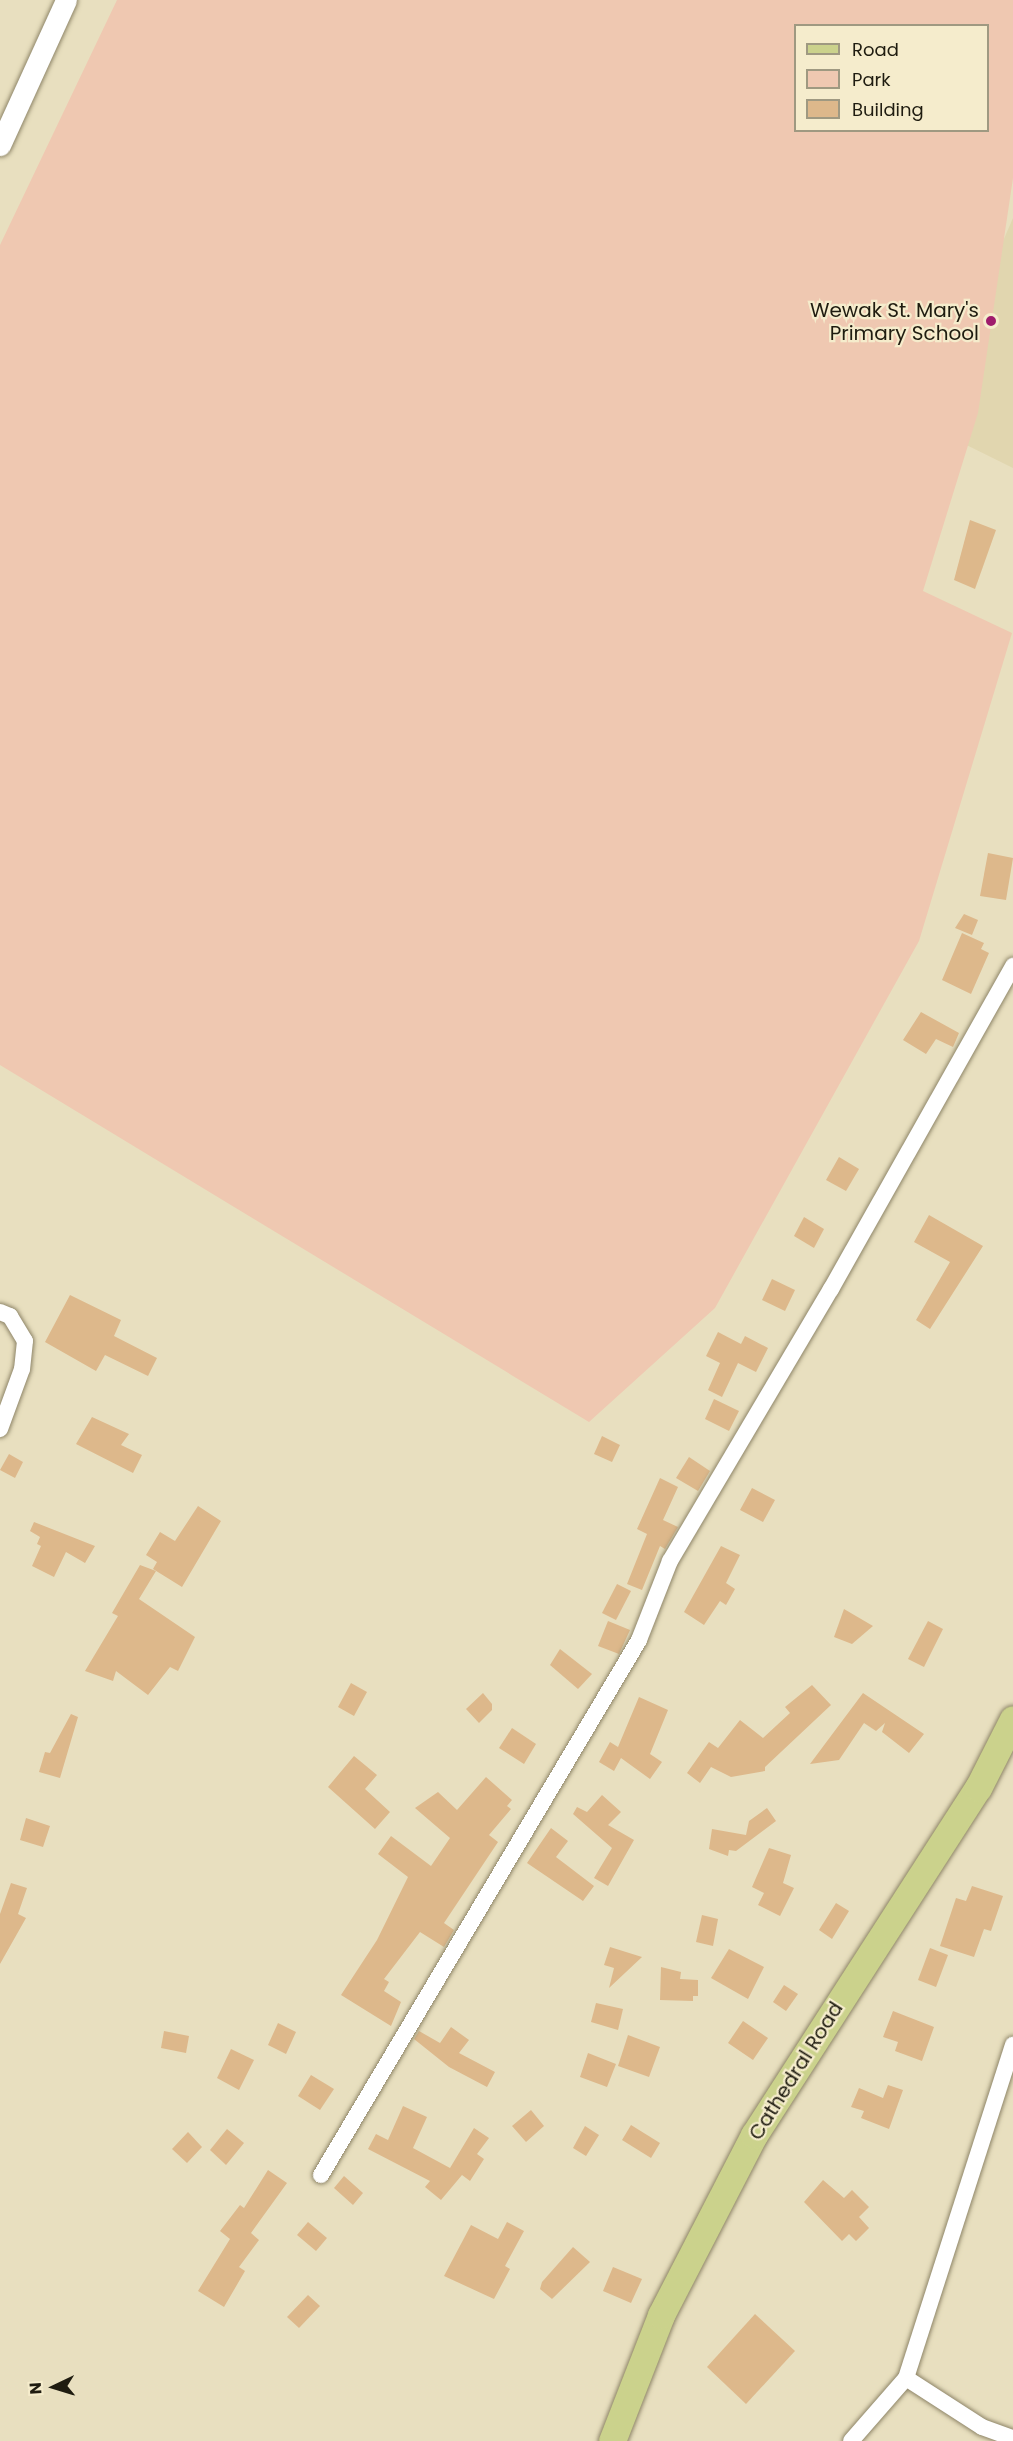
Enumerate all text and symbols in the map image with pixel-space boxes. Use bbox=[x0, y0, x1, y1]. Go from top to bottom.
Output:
legend bbox=[794, 24, 989, 132]
text: Road bbox=[852, 37, 899, 62]
text: Park bbox=[852, 67, 891, 92]
text: Building bbox=[852, 97, 924, 122]
place label: Wewak St. Mary's Primary School bbox=[810, 298, 979, 345]
marker: Wewak St. Mary's Primary School bbox=[984, 314, 998, 328]
street label: Cathedral Road bbox=[744, 1998, 848, 2144]
north arrow bbox=[24, 2357, 84, 2417]
text: N bbox=[24, 2381, 47, 2395]

